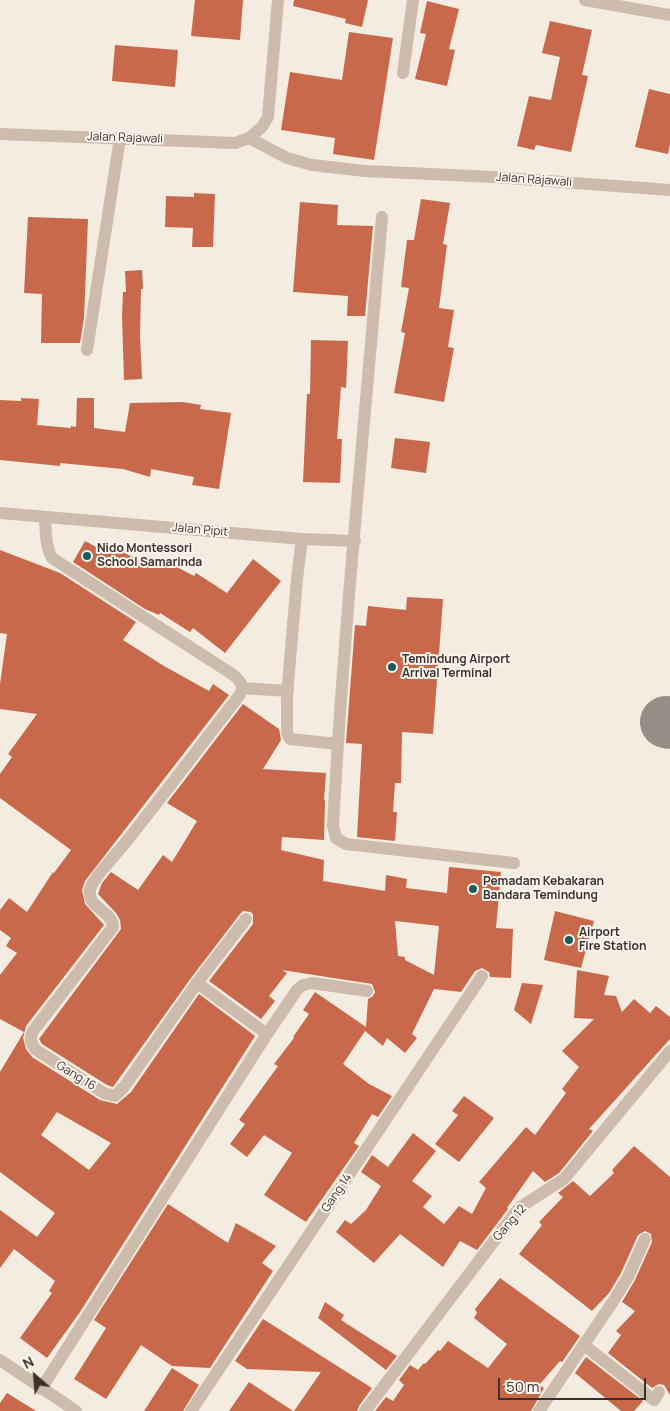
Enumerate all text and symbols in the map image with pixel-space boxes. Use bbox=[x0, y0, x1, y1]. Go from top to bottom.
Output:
street label: Jalan Rajawali bbox=[87, 129, 163, 147]
street label: Jalan Rajawali bbox=[496, 170, 572, 190]
street label: Jalan Pipit bbox=[171, 520, 229, 540]
place label: Nido Montessori School Samarinda bbox=[97, 542, 202, 570]
marker: Nido Montessori School Samarinda bbox=[81, 550, 93, 562]
place label: Temindung Airport Arrival Terminal bbox=[402, 653, 510, 681]
marker: Temindung Airport Arrival Terminal bbox=[386, 661, 398, 673]
place label: Pemadam Kebakaran Bandara Temindung bbox=[483, 875, 604, 903]
marker: Pemadam Kebakaran Bandara Temindung bbox=[467, 883, 479, 895]
place label: Airport Fire Station bbox=[579, 926, 646, 954]
marker: Airport Fire Station bbox=[563, 934, 575, 946]
street label: Gang 16 bbox=[54, 1058, 98, 1094]
street label: Gang 14 bbox=[319, 1171, 355, 1215]
street label: Gang 12 bbox=[490, 1202, 530, 1244]
north arrow bbox=[10, 1351, 60, 1401]
text: N bbox=[19, 1351, 37, 1373]
scale bar bbox=[500, 1368, 648, 1400]
text: 50 m bbox=[506, 1376, 540, 1397]

